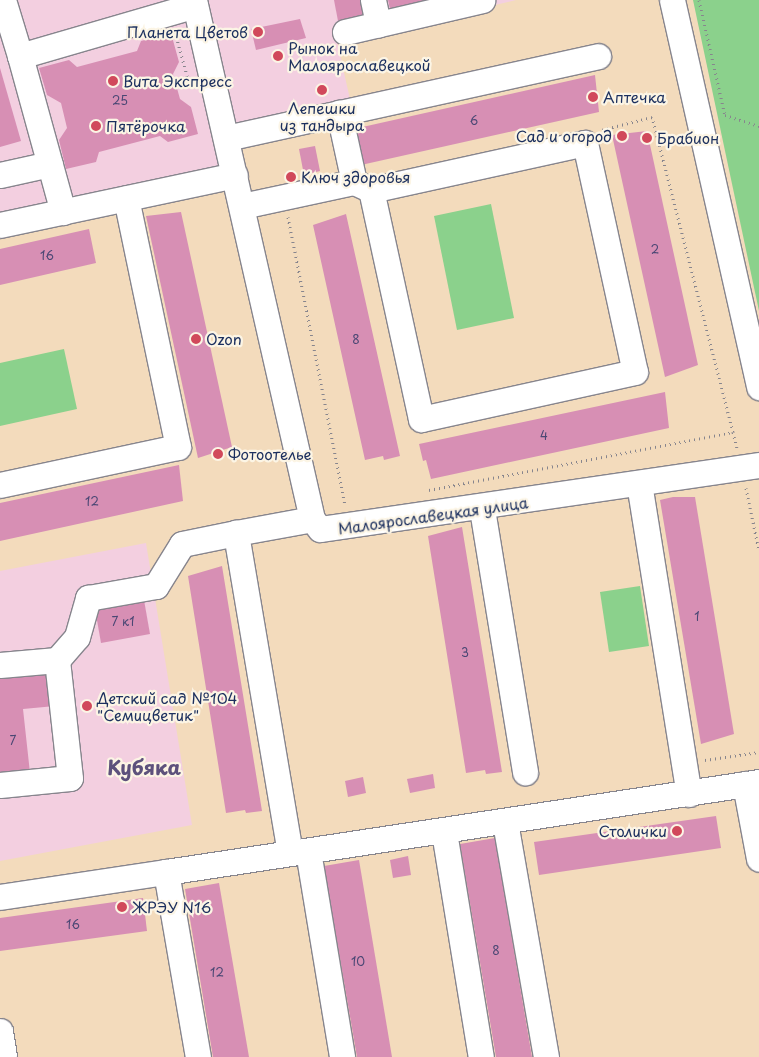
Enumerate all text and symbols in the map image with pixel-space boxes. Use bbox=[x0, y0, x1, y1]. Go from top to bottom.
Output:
place label: Планета Цветов bbox=[127, 23, 248, 41]
marker: Планета Цветов bbox=[252, 26, 264, 38]
place label: Рынок на Малоярославецкой bbox=[288, 38, 431, 73]
marker: Рынок на Малоярославецкой bbox=[272, 50, 284, 62]
place label: Вита Экспресс bbox=[123, 72, 232, 90]
marker: Вита Экспресс bbox=[107, 75, 119, 87]
marker: Лепешки из тандыра bbox=[316, 84, 328, 96]
place label: Аптечка bbox=[603, 88, 666, 106]
marker: Аптечка bbox=[587, 91, 599, 103]
house number: 25 bbox=[112, 94, 128, 108]
place label: Лепешки из тандыра bbox=[280, 98, 364, 133]
house number: 6 bbox=[470, 114, 478, 128]
place label: Пятёрочка bbox=[106, 117, 185, 135]
marker: Пятёрочка bbox=[90, 120, 102, 132]
place label: Сад и огород bbox=[515, 127, 612, 145]
place label: Брабион bbox=[657, 129, 719, 147]
marker: Сад и огород bbox=[616, 130, 628, 142]
marker: Брабион bbox=[641, 132, 653, 144]
place label: Ключ здоровья bbox=[301, 168, 411, 186]
marker: Ключ здоровья bbox=[285, 171, 297, 183]
house number: 2 bbox=[651, 243, 659, 257]
house number: 16 bbox=[40, 249, 54, 263]
place label: Ozon bbox=[206, 330, 242, 348]
marker: Ozon bbox=[190, 333, 202, 345]
house number: 8 bbox=[352, 333, 360, 347]
house number: 4 bbox=[540, 429, 548, 443]
place label: Фотоотелье bbox=[228, 445, 312, 463]
marker: Фотоотелье bbox=[212, 448, 224, 460]
street label: Малоярославецкая улица bbox=[336, 493, 530, 537]
house number: 12 bbox=[85, 495, 99, 509]
house number: 1 bbox=[694, 610, 700, 624]
house number: 7 к1 bbox=[111, 615, 135, 629]
house number: 3 bbox=[461, 646, 469, 660]
place label: Детский сад №104 "Семицветик" bbox=[97, 688, 239, 723]
marker: Детский сад №104 "Семицветик" bbox=[81, 700, 93, 712]
house number: 7 bbox=[10, 734, 16, 748]
district label: Кубяка bbox=[107, 755, 181, 779]
place label: Столички bbox=[598, 822, 667, 840]
marker: Столички bbox=[671, 825, 683, 837]
place label: ЖРЭУ N16 bbox=[132, 898, 211, 916]
marker: ЖРЭУ N16 bbox=[116, 901, 128, 913]
house number: 16 bbox=[66, 918, 80, 932]
house number: 8 bbox=[492, 944, 500, 958]
house number: 10 bbox=[351, 955, 365, 969]
house number: 12 bbox=[210, 966, 224, 980]

